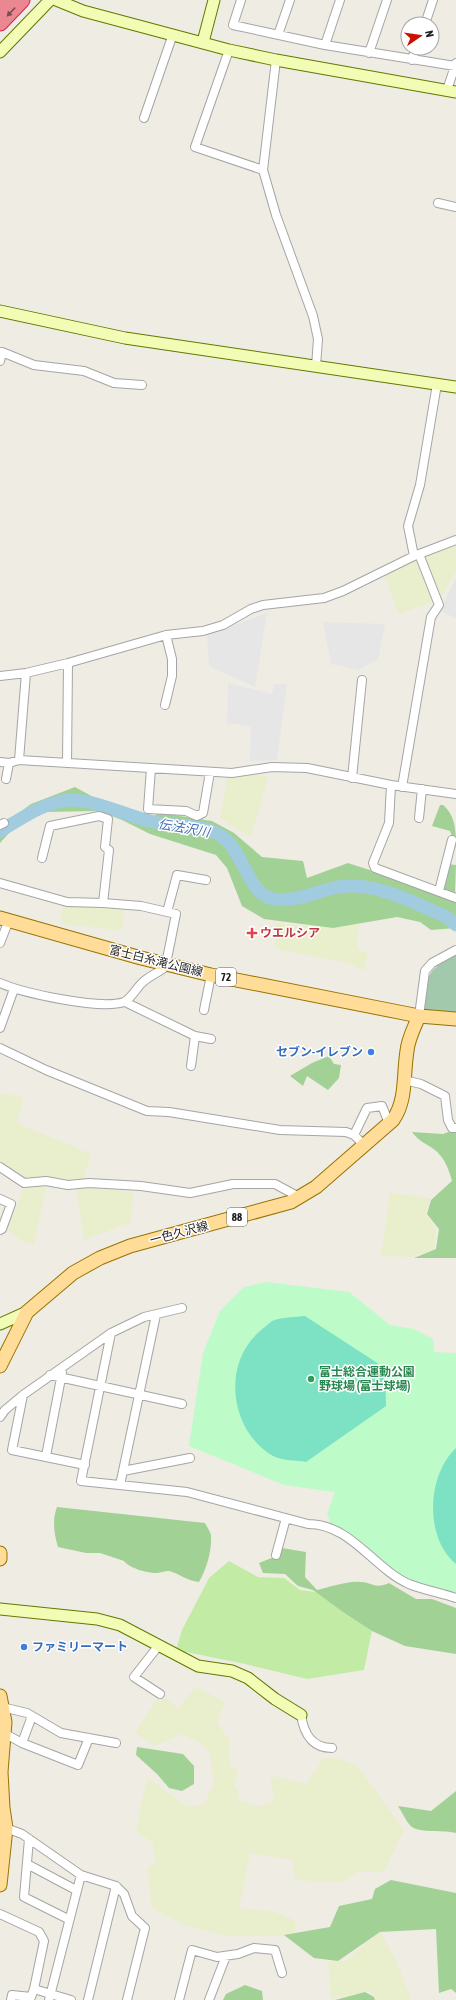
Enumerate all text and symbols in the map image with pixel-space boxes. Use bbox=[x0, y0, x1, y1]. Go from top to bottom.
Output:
one-way arrow bbox=[7, 7, 16, 16]
north arrow bbox=[400, 16, 440, 56]
text: N bbox=[423, 29, 436, 38]
water label: 伝法沢川 bbox=[157, 816, 213, 840]
place label: ウエルシア bbox=[260, 926, 320, 940]
marker: ウエルシア bbox=[247, 928, 257, 938]
street label: 富士白糸滝公園線 bbox=[108, 943, 204, 979]
road number: 72 bbox=[216, 968, 236, 986]
place label: セブン-イレブン bbox=[276, 1045, 363, 1059]
marker: セブン-イレブン bbox=[366, 1047, 376, 1057]
road number: 88 bbox=[227, 1208, 247, 1226]
street label: 一色久沢線 bbox=[148, 1218, 210, 1248]
place label: 富士総合運動公園 野球場 (富士球場) bbox=[319, 1365, 415, 1393]
marker: 富士総合運動公園 野球場 (富士球場) bbox=[306, 1374, 316, 1384]
place label: ファミリーマート bbox=[32, 1640, 128, 1654]
marker: ファミリーマート bbox=[19, 1642, 29, 1652]

